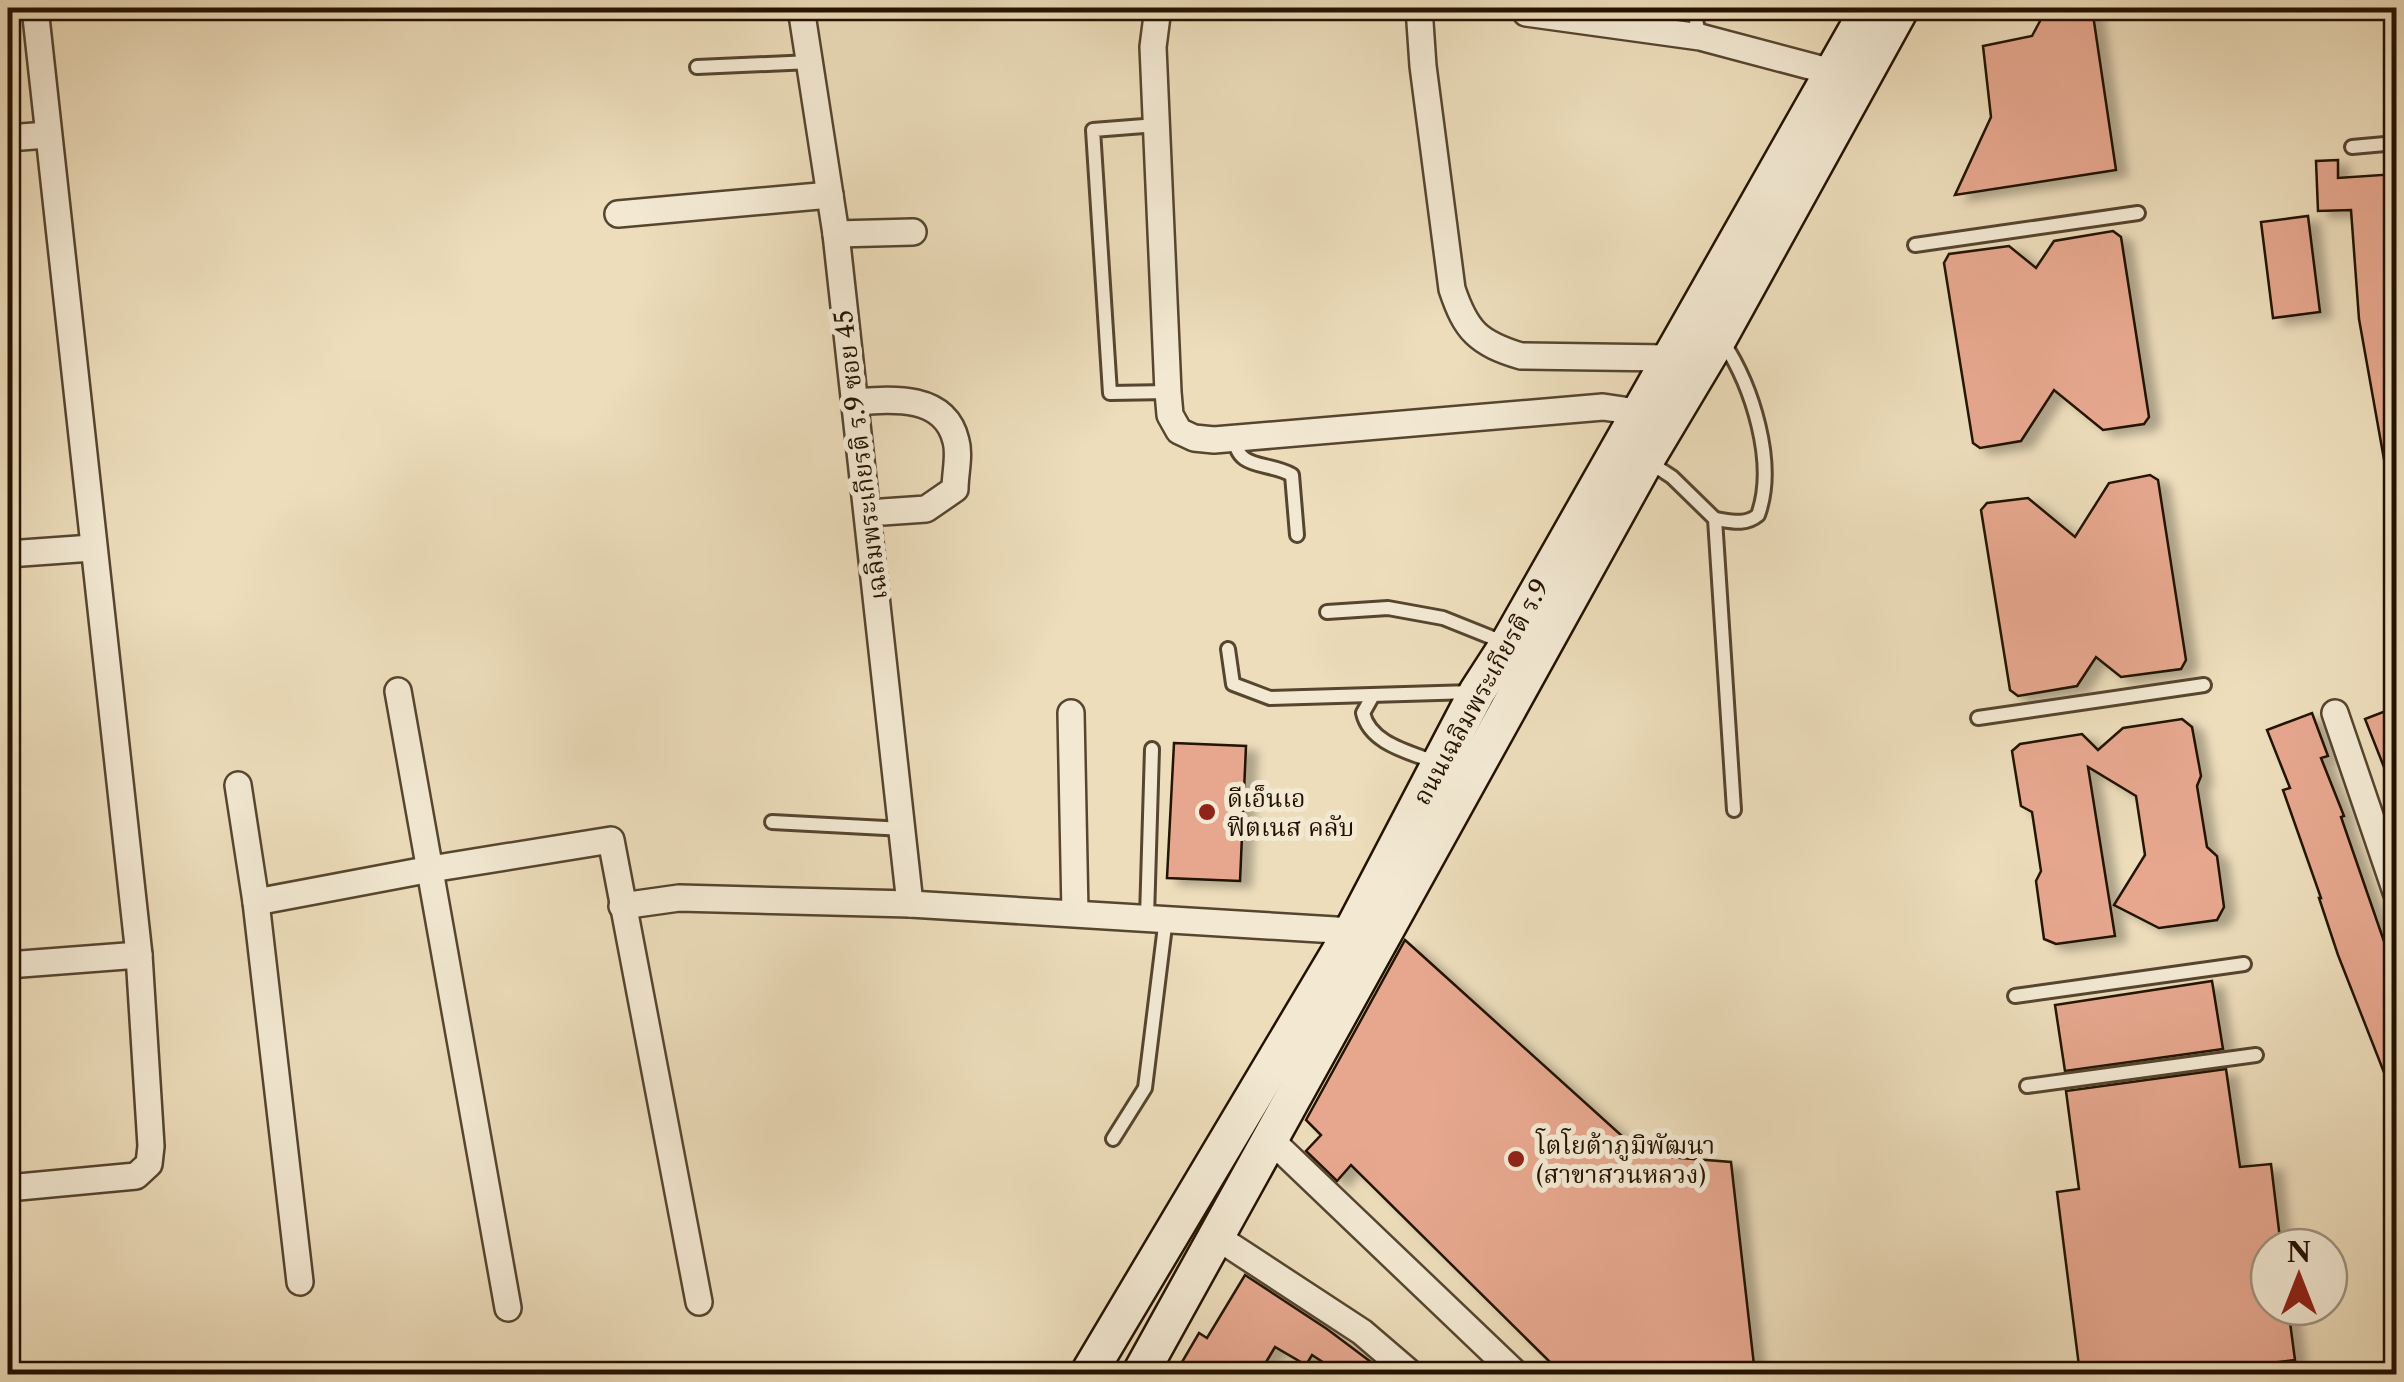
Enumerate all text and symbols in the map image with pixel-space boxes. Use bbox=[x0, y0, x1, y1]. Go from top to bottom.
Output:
street label: เฉลิมพระเกียรติ ร.9 ซอย 45 bbox=[828, 308, 894, 602]
street label: ถนนเฉลิมพระเกียรติ ร.9 bbox=[1406, 574, 1556, 810]
place label: ดีเอ็นเอ ฟิตเนส คลับ bbox=[1227, 783, 1354, 843]
marker: ดีเอ็นเอ ฟิตเนส คลับ bbox=[1196, 801, 1218, 823]
place label: โตโยต้าภูมิพัฒนา (สาขาสวนหลวง) bbox=[1535, 1128, 1715, 1190]
marker: โตโยต้าภูมิพัฒนา (สาขาสวนหลวง) bbox=[1505, 1148, 1527, 1170]
north arrow bbox=[2249, 1227, 2349, 1327]
text: N bbox=[2287, 1235, 2311, 1269]

